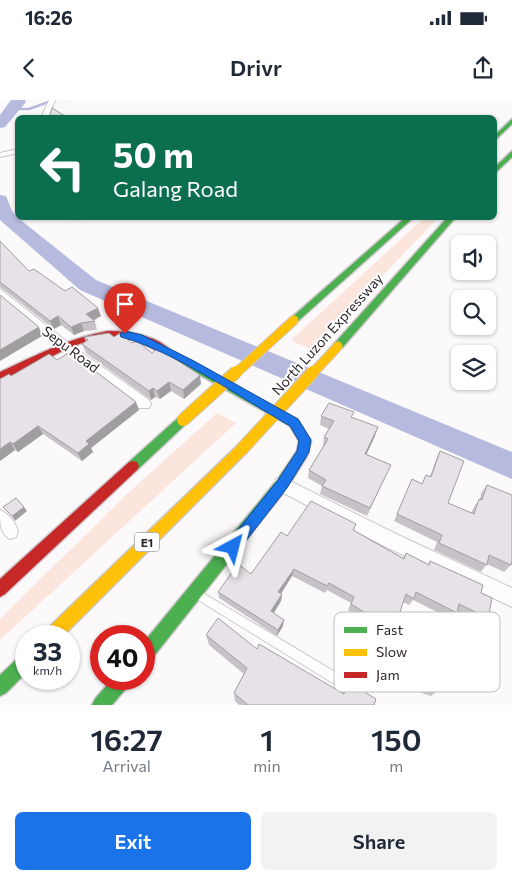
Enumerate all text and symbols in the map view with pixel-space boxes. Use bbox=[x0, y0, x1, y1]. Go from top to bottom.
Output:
text: 16:26 bbox=[25, 6, 73, 29]
icon: back bbox=[15, 54, 43, 82]
text: Drivr bbox=[230, 54, 282, 81]
icon: share bbox=[469, 54, 497, 82]
text: 50 m bbox=[113, 132, 194, 175]
icon: left bbox=[30, 135, 95, 200]
text: Galang Road bbox=[113, 175, 238, 202]
map controls bbox=[451, 235, 496, 390]
button: sound bbox=[451, 235, 496, 280]
street label: North Luzon Expressway bbox=[268, 270, 386, 398]
pin bbox=[104, 283, 146, 334]
icon: arrive bbox=[111, 290, 139, 318]
button: search bbox=[451, 290, 496, 335]
street label: Sepu Road bbox=[39, 322, 103, 376]
button: layers bbox=[451, 345, 496, 390]
position arrow bbox=[206, 520, 258, 572]
road number: E1 bbox=[134, 532, 160, 552]
legend bbox=[334, 612, 500, 692]
text: Fast bbox=[376, 621, 403, 638]
speed limit sign: 40 bbox=[90, 625, 155, 690]
text: 33 bbox=[33, 636, 62, 666]
text: Slow bbox=[376, 643, 407, 660]
text: km/h bbox=[33, 663, 62, 677]
text: Jam bbox=[376, 666, 400, 683]
text: 16:27 bbox=[90, 720, 163, 757]
text: 1 bbox=[260, 720, 274, 757]
text: 150 bbox=[371, 720, 422, 757]
text: Arrival bbox=[102, 756, 151, 775]
text: min bbox=[253, 756, 281, 775]
text: m bbox=[389, 756, 403, 775]
button: Exit bbox=[15, 812, 251, 870]
button: Share bbox=[261, 812, 497, 870]

